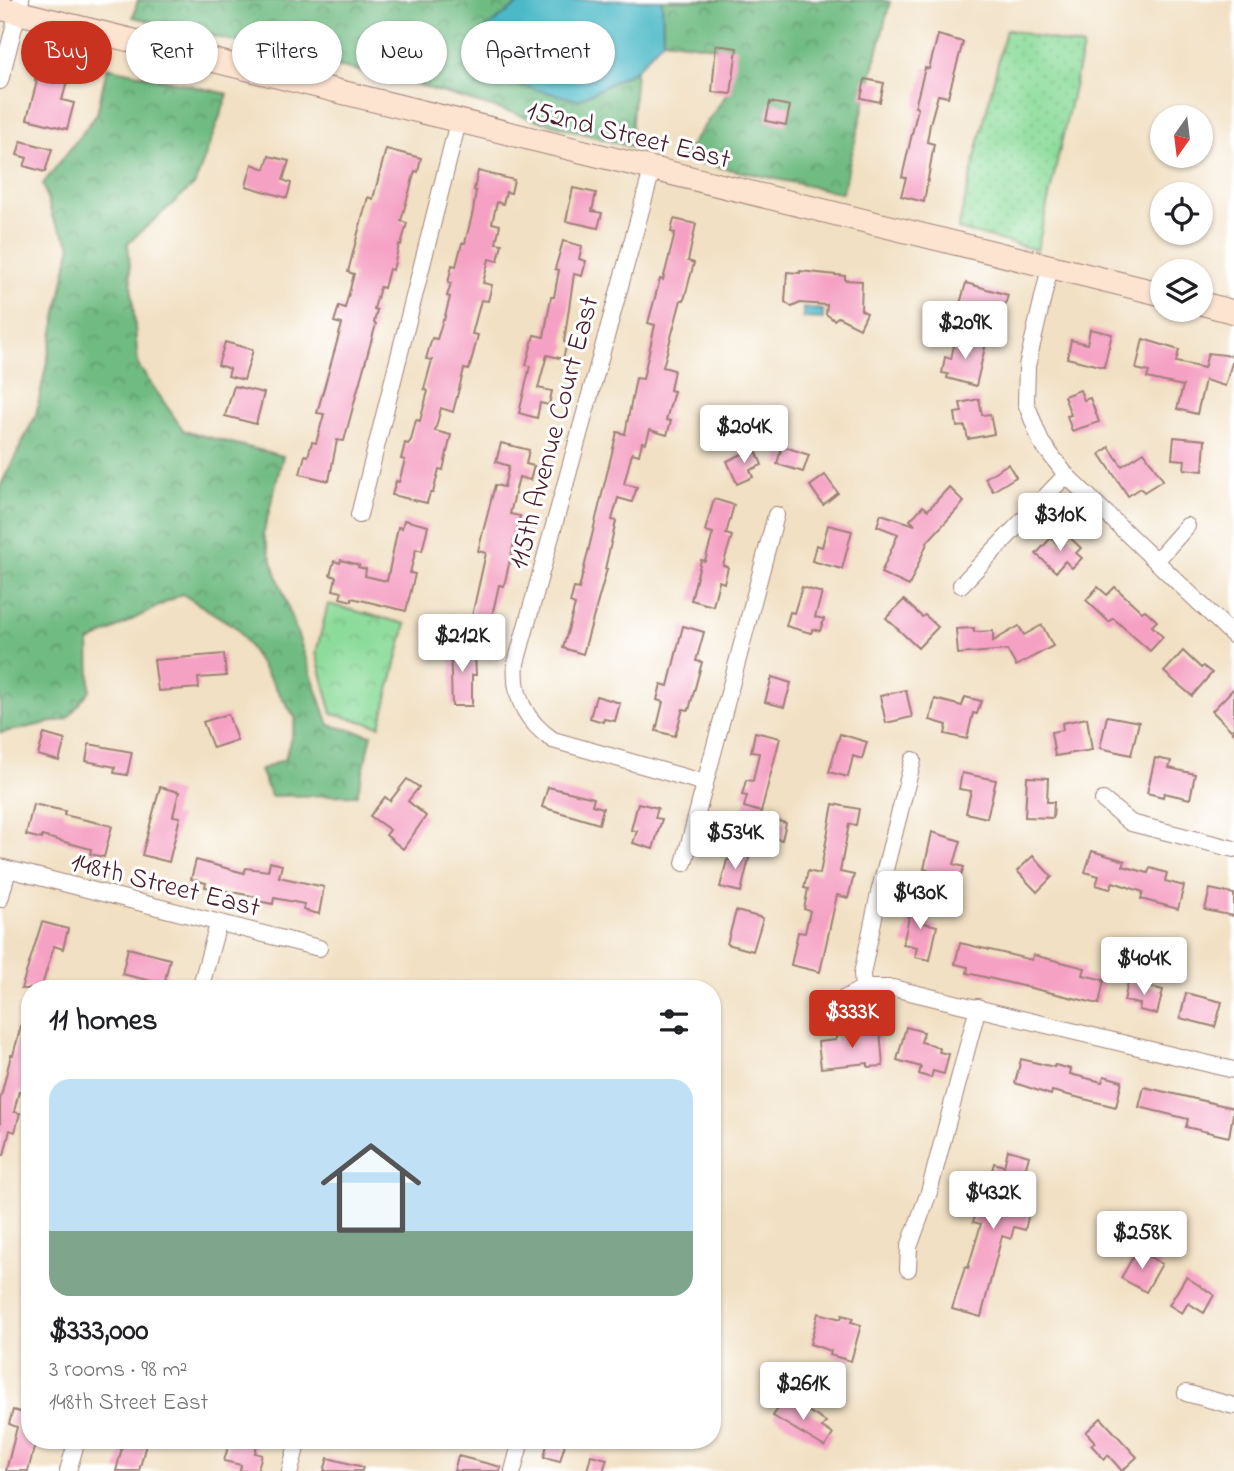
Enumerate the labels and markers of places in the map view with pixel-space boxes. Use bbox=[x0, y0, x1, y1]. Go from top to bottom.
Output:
pin: $209K bbox=[916, 302, 1014, 361]
pin: $204K bbox=[695, 406, 793, 465]
pin: $310K bbox=[1011, 494, 1109, 553]
pin: $212K bbox=[413, 614, 511, 674]
pin: $534K bbox=[686, 812, 784, 871]
pin: $430K bbox=[871, 872, 969, 931]
pin: $404K bbox=[1095, 937, 1193, 997]
pin: $333K bbox=[803, 990, 901, 1050]
pin: $432K bbox=[944, 1172, 1042, 1231]
pin: $258K bbox=[1093, 1212, 1191, 1271]
pin: $261K bbox=[754, 1362, 852, 1422]

